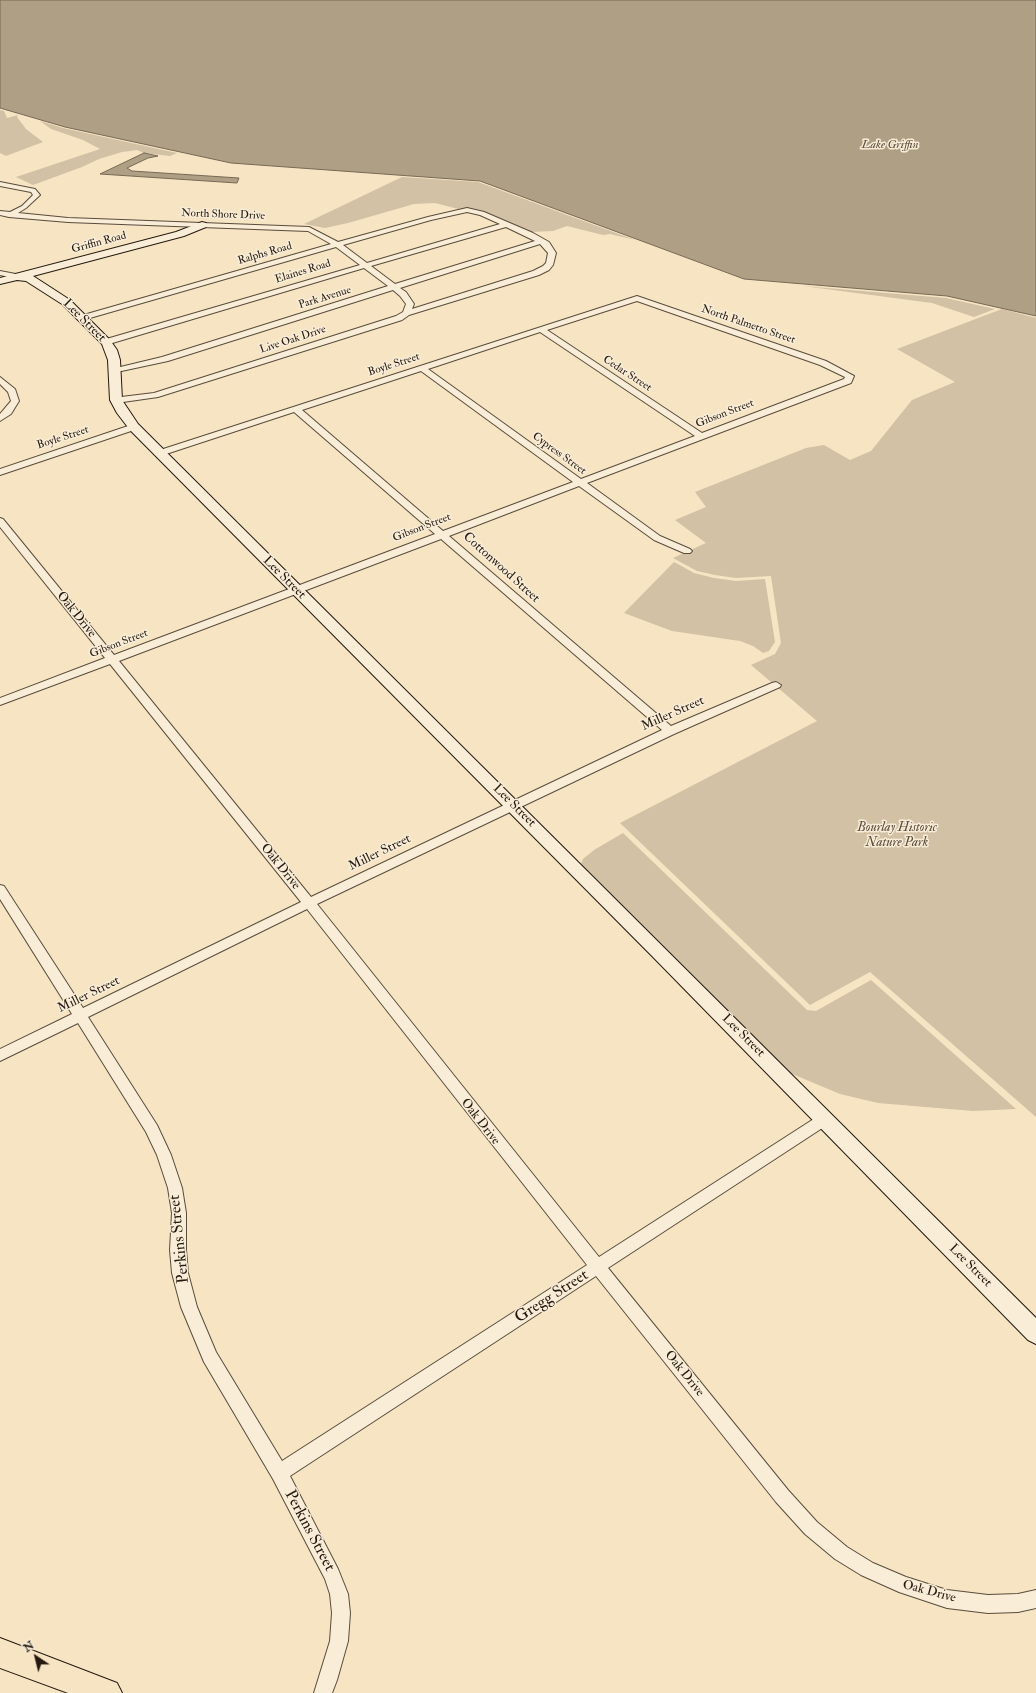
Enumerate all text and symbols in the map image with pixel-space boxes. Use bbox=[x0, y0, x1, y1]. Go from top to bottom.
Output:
water label: Lake Griffin bbox=[862, 138, 918, 152]
street label: North Shore Drive bbox=[181, 207, 265, 223]
street label: Griffin Road bbox=[70, 229, 128, 257]
street label: Ralphs Road bbox=[236, 240, 294, 268]
street label: Elaines Road bbox=[274, 257, 332, 287]
street label: Park Avenue bbox=[297, 284, 353, 312]
street label: Lee Street bbox=[59, 296, 109, 346]
street label: North Palmetto Street bbox=[699, 303, 797, 347]
street label: Live Oak Drive bbox=[258, 323, 328, 357]
street label: Boyle Street bbox=[367, 350, 421, 380]
street label: Cedar Street bbox=[600, 353, 654, 395]
street label: Gibson Street bbox=[694, 397, 756, 431]
street label: Boyle Street bbox=[36, 423, 90, 453]
street label: Cypress Street bbox=[529, 430, 589, 478]
street label: Gibson Street bbox=[391, 511, 453, 545]
street label: Cottonwood Street bbox=[459, 529, 543, 607]
street label: Lee Street bbox=[259, 553, 309, 603]
street label: Oak Drive bbox=[53, 589, 99, 641]
street label: Gibson Street bbox=[88, 627, 150, 661]
street label: Miller Street bbox=[639, 693, 707, 735]
street label: Lee Street bbox=[489, 781, 539, 831]
park label: Bourlay Historic Nature Park bbox=[857, 820, 937, 851]
street label: Miller Street bbox=[346, 831, 414, 875]
street label: Oak Drive bbox=[257, 841, 303, 893]
street label: Miller Street bbox=[55, 973, 123, 1017]
street label: Lee Street bbox=[718, 1011, 768, 1061]
street label: Oak Drive bbox=[457, 1096, 503, 1148]
street label: Perkins Street bbox=[166, 1194, 194, 1284]
street label: Lee Street bbox=[945, 1241, 995, 1291]
street label: Gregg Street bbox=[512, 1266, 592, 1328]
street label: Oak Drive bbox=[661, 1348, 707, 1400]
street label: Perkins Street bbox=[280, 1487, 338, 1575]
street label: Oak Drive bbox=[901, 1577, 957, 1607]
north arrow bbox=[16, 1637, 56, 1677]
text: N bbox=[21, 1639, 37, 1655]

